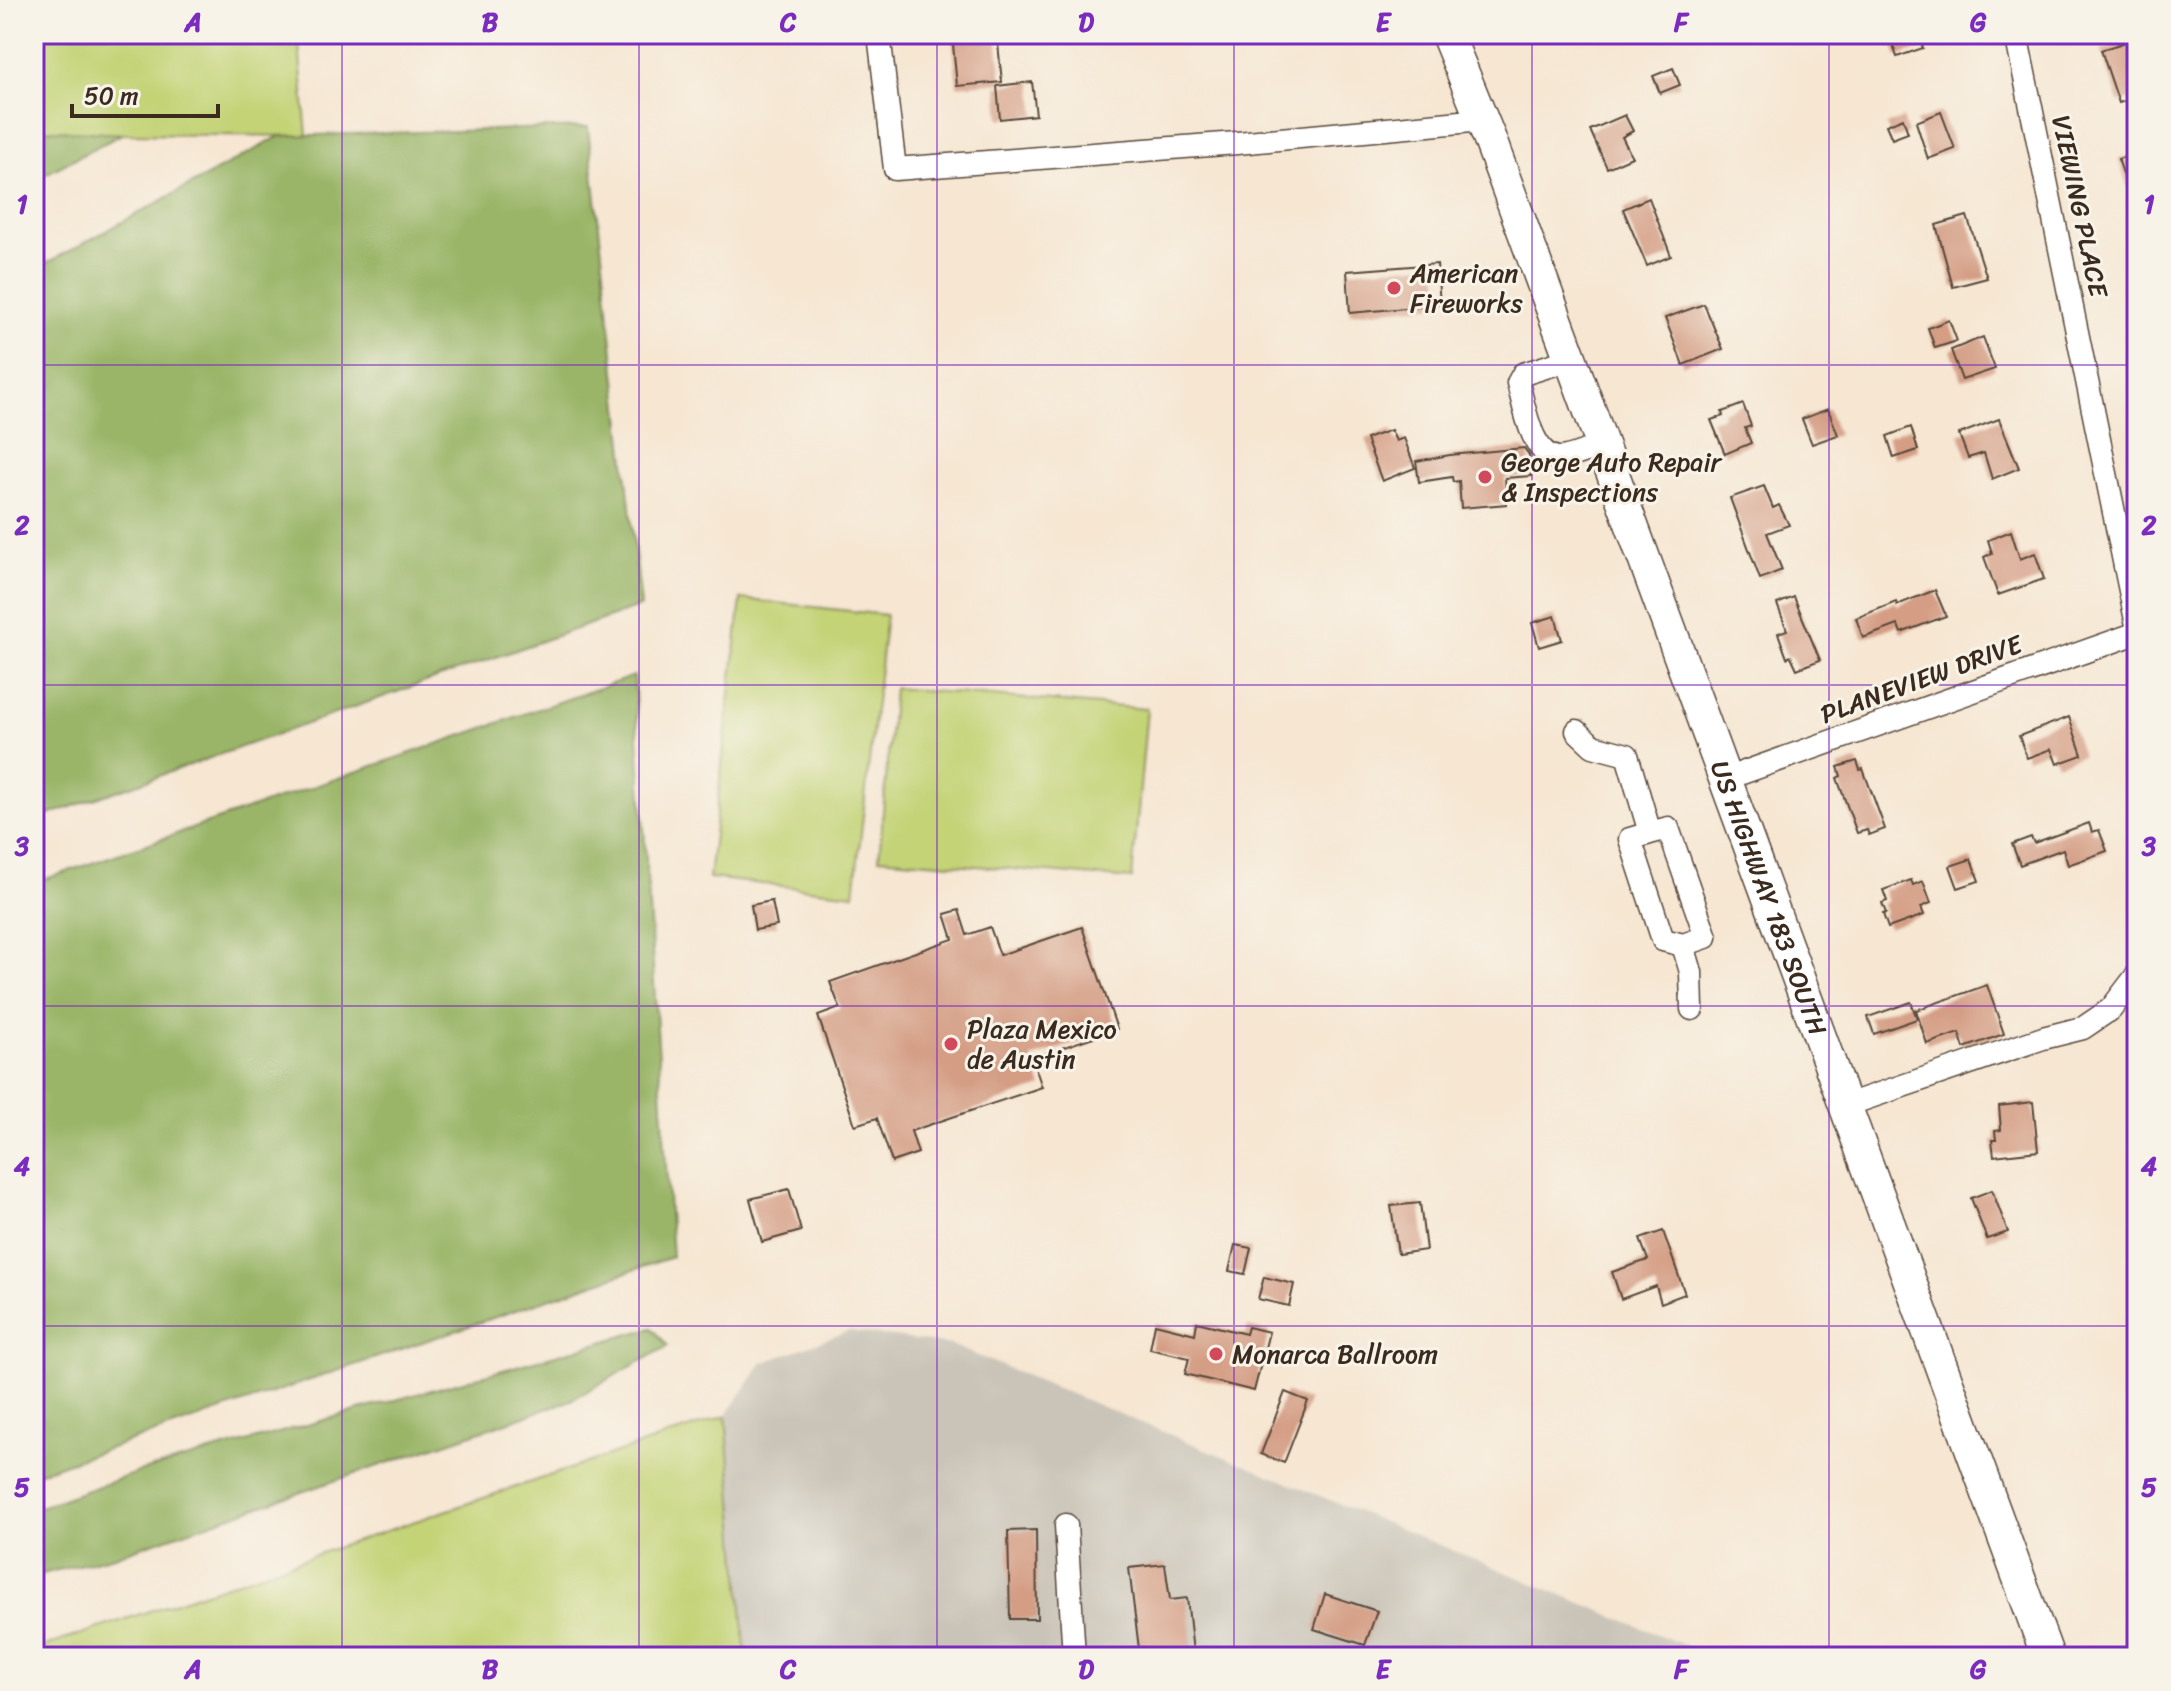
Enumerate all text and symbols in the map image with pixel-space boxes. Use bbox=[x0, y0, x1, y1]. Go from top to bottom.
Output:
text: A bbox=[183, 0, 202, 45]
text: B bbox=[482, 0, 499, 45]
text: C bbox=[779, 0, 797, 45]
text: D bbox=[1078, 0, 1094, 45]
text: E bbox=[1376, 0, 1393, 45]
text: F bbox=[1673, 0, 1690, 45]
text: G bbox=[1970, 0, 1987, 45]
scale bar bbox=[72, 68, 218, 118]
text: 50 m bbox=[84, 75, 139, 117]
street label: VIEWING PLACE bbox=[2038, 111, 2122, 303]
text: 1 bbox=[16, 181, 28, 227]
text: 1 bbox=[2143, 181, 2155, 227]
place label: American Fireworks bbox=[1409, 250, 1523, 326]
marker: American Fireworks bbox=[1385, 279, 1403, 297]
place label: George Auto Repair & Inspections bbox=[1501, 439, 1723, 515]
marker: George Auto Repair & Inspections bbox=[1476, 468, 1494, 486]
text: 2 bbox=[13, 502, 30, 548]
text: 2 bbox=[2140, 502, 2157, 548]
street label: PLANEVIEW DRIVE bbox=[1814, 621, 2030, 737]
street label: US HIGHWAY 183 SOUTH bbox=[1697, 754, 1841, 1042]
text: 3 bbox=[14, 823, 30, 869]
text: 3 bbox=[2141, 823, 2157, 869]
place label: Plaza Mexico de Austin bbox=[967, 1006, 1117, 1082]
marker: Plaza Mexico de Austin bbox=[942, 1035, 960, 1053]
text: 4 bbox=[14, 1143, 30, 1189]
text: 4 bbox=[2141, 1143, 2157, 1189]
place label: Monarca Ballroom bbox=[1232, 1331, 1438, 1377]
marker: Monarca Ballroom bbox=[1207, 1345, 1225, 1363]
text: 5 bbox=[14, 1464, 30, 1510]
text: 5 bbox=[2141, 1464, 2157, 1510]
text: A bbox=[183, 1646, 202, 1691]
text: B bbox=[482, 1646, 499, 1691]
text: C bbox=[779, 1646, 797, 1691]
text: D bbox=[1078, 1646, 1094, 1691]
text: E bbox=[1376, 1646, 1393, 1691]
text: F bbox=[1673, 1646, 1690, 1691]
text: G bbox=[1970, 1646, 1987, 1691]

